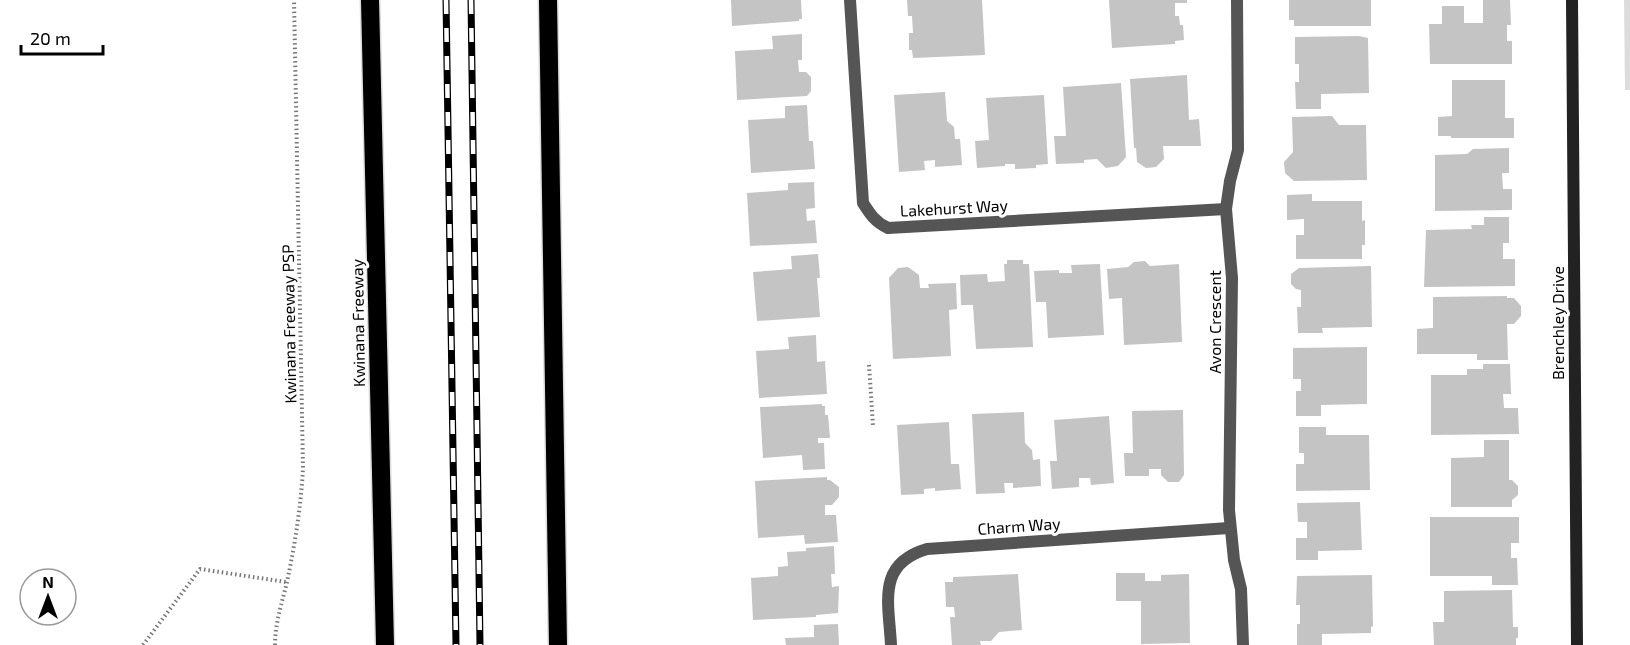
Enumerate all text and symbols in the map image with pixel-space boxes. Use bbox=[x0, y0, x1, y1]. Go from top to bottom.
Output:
scale bar bbox=[21, 18, 104, 56]
text: 20 m bbox=[30, 27, 71, 49]
street label: Lakehurst Way bbox=[899, 195, 1009, 220]
street label: Kwinana Freeway PSP bbox=[278, 244, 299, 404]
street label: Kwinana Freeway bbox=[347, 258, 368, 387]
street label: Brenchley Drive bbox=[1548, 266, 1567, 380]
street label: Avon Crescent bbox=[1205, 270, 1224, 374]
street label: Charm Way bbox=[977, 513, 1062, 538]
north arrow bbox=[18, 567, 78, 627]
text: N bbox=[42, 572, 54, 591]

